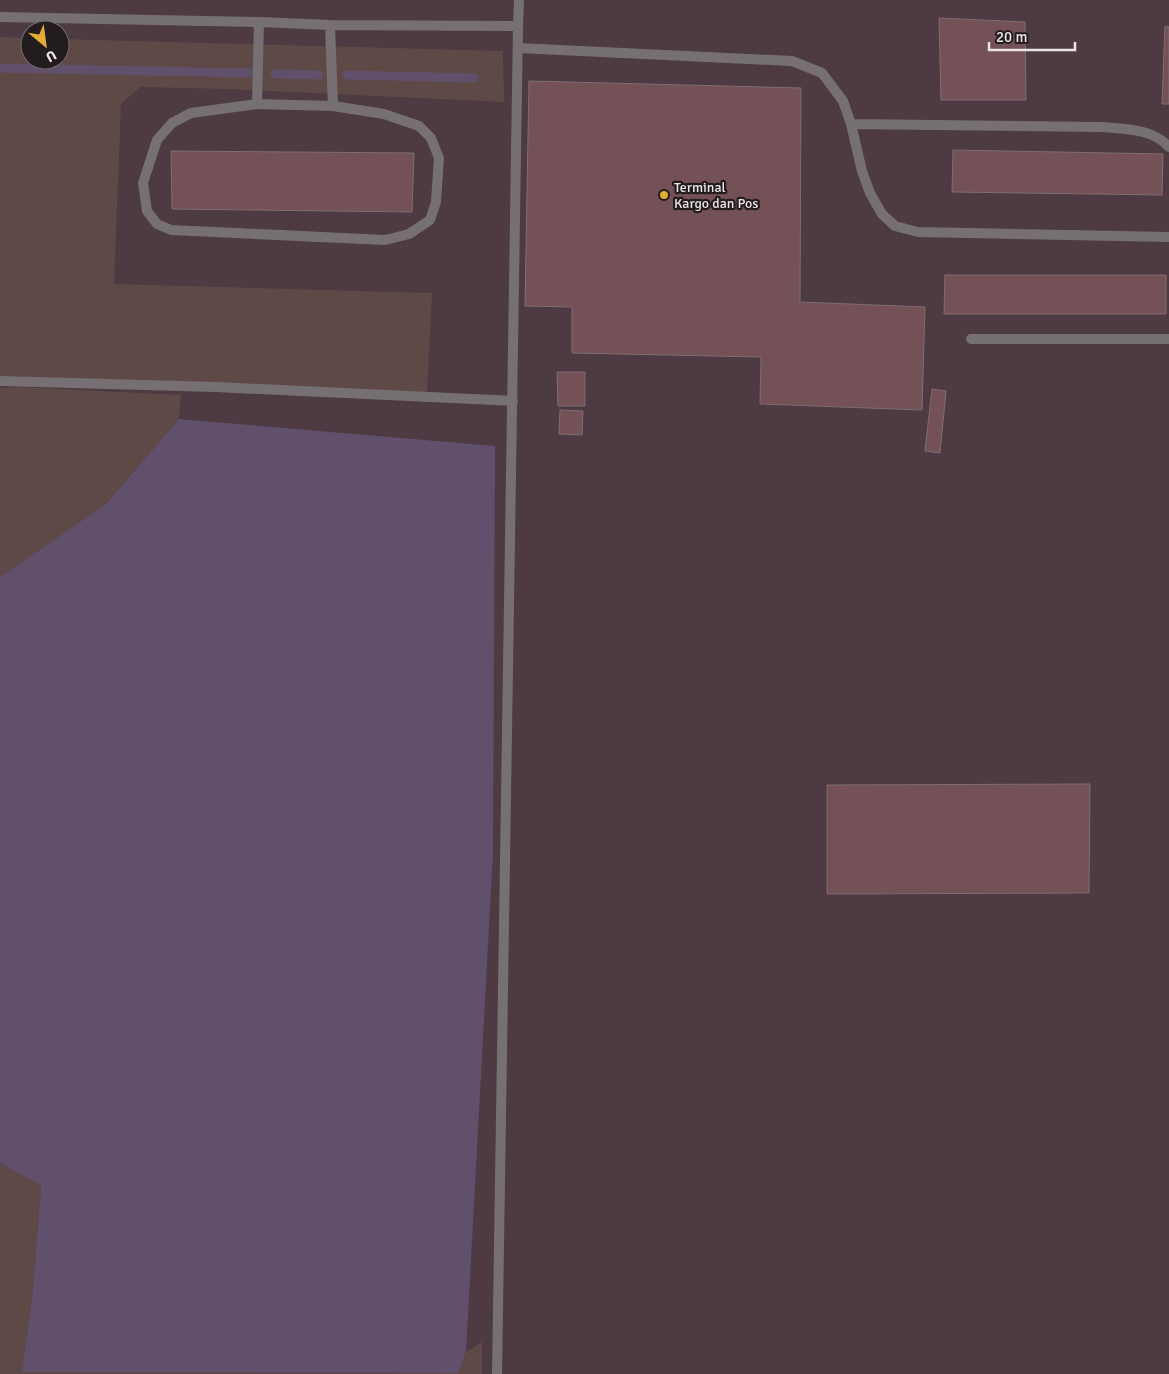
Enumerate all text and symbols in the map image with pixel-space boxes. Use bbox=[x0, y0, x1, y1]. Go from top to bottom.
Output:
north arrow bbox=[20, 20, 70, 70]
scale bar bbox=[989, 20, 1075, 52]
text: 20 m bbox=[996, 28, 1027, 46]
text: U bbox=[43, 46, 59, 66]
place label: Terminal Kargo dan Pos bbox=[674, 179, 758, 212]
marker: Terminal Kargo dan Pos bbox=[658, 189, 670, 201]

